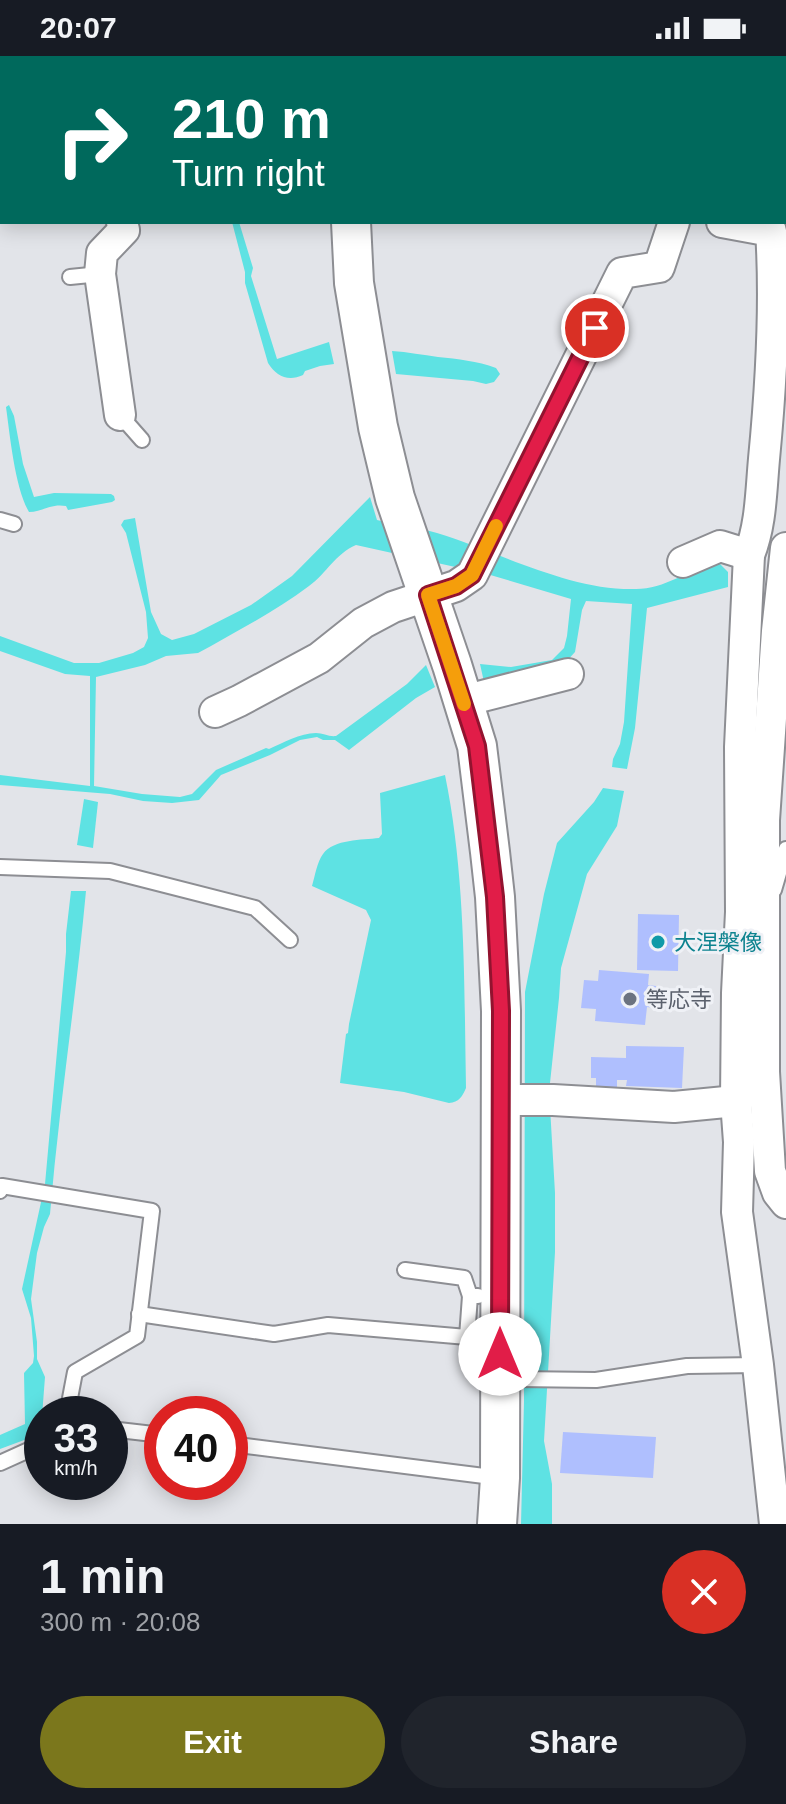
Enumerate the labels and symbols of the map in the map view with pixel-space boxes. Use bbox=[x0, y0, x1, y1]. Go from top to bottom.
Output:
pin bbox=[561, 294, 629, 362]
place label: 大涅槃像 bbox=[674, 930, 762, 955]
marker: 大涅槃像 bbox=[649, 933, 667, 951]
place label: 等応寺 bbox=[646, 987, 712, 1012]
marker: 等応寺 bbox=[621, 990, 639, 1008]
position arrow bbox=[458, 1312, 542, 1396]
speed limit sign: 40 bbox=[144, 1396, 248, 1500]

